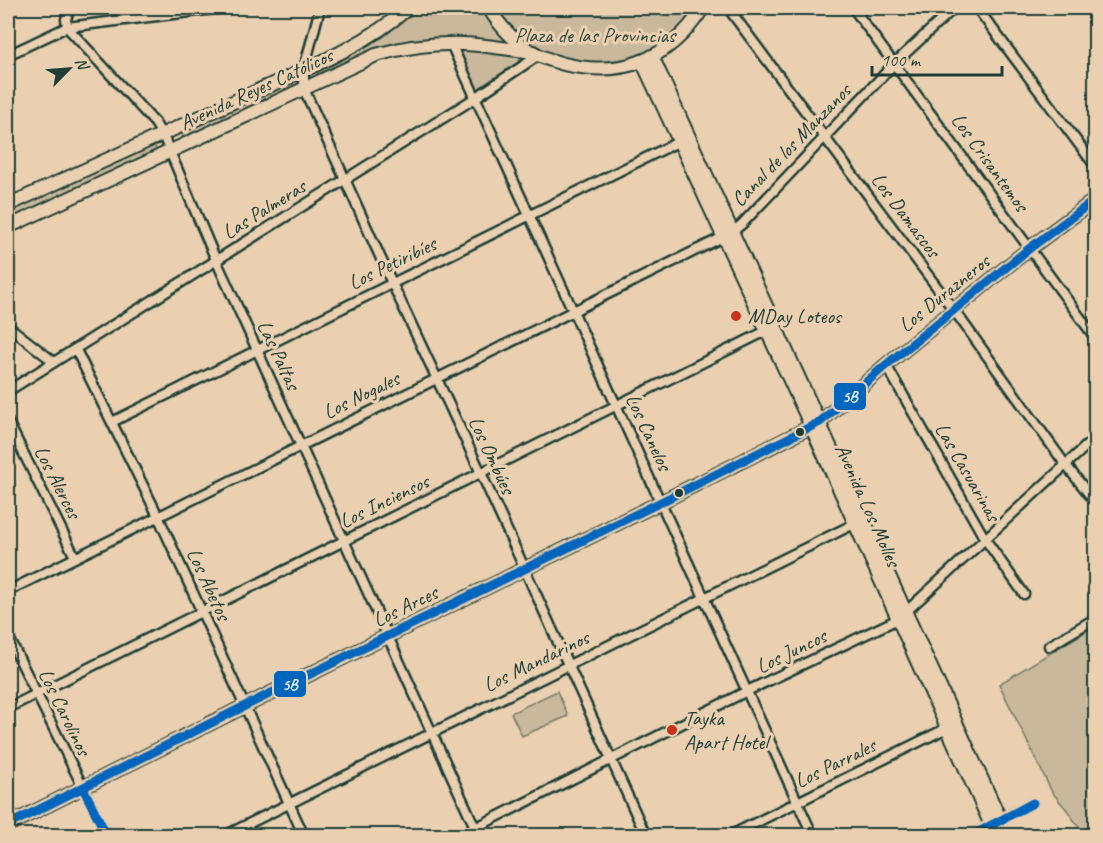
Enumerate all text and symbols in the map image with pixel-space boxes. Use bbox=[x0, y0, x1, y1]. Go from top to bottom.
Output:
park label: Plaza de las Provincias bbox=[515, 22, 677, 48]
north arrow bbox=[39, 39, 99, 99]
scale bar bbox=[872, 39, 1002, 77]
street label: Avenida Reyes Católicos bbox=[175, 41, 338, 136]
text: 100 m bbox=[881, 49, 922, 71]
text: N bbox=[71, 54, 94, 75]
street label: Canal de los Manzanos bbox=[726, 77, 858, 212]
street label: Los Crisantemos bbox=[946, 108, 1036, 218]
street label: Los Damascos bbox=[866, 167, 948, 264]
street label: Las Palmeras bbox=[218, 172, 312, 245]
street label: Los Petiribíes bbox=[344, 230, 442, 295]
street label: Los Durazneros bbox=[893, 247, 996, 338]
place label: MDay Loteos bbox=[748, 303, 843, 329]
marker: MDay Loteos bbox=[729, 309, 743, 323]
street label: Las Paltas bbox=[252, 316, 307, 396]
street label: Los Nogales bbox=[319, 365, 405, 425]
line badge: 5B bbox=[833, 382, 867, 411]
text: 5B bbox=[842, 387, 859, 407]
street label: Los Canelos bbox=[620, 390, 679, 476]
street label: Los Ombúes bbox=[463, 412, 522, 500]
street label: Las Casuarinas bbox=[929, 418, 1008, 528]
unlabelled marker bbox=[794, 426, 806, 438]
street label: Avenida Los Molles bbox=[829, 440, 907, 572]
street label: Los Alerces bbox=[29, 441, 88, 525]
street label: Los Inciensos bbox=[335, 467, 435, 534]
unlabelled marker bbox=[673, 487, 685, 499]
street label: Los Abetos bbox=[181, 544, 238, 626]
street label: Los Arces bbox=[369, 578, 443, 633]
street label: Los Juncos bbox=[752, 622, 832, 679]
street label: Los Mandarinos bbox=[479, 624, 595, 698]
street label: Los Carolinos bbox=[33, 664, 98, 761]
line badge: 5B bbox=[273, 670, 307, 698]
text: 5B bbox=[282, 675, 299, 695]
place label: Tayka Apart Hotel bbox=[684, 705, 771, 755]
marker: Tayka Apart Hotel bbox=[665, 723, 679, 737]
street label: Los Parrales bbox=[790, 731, 881, 794]

